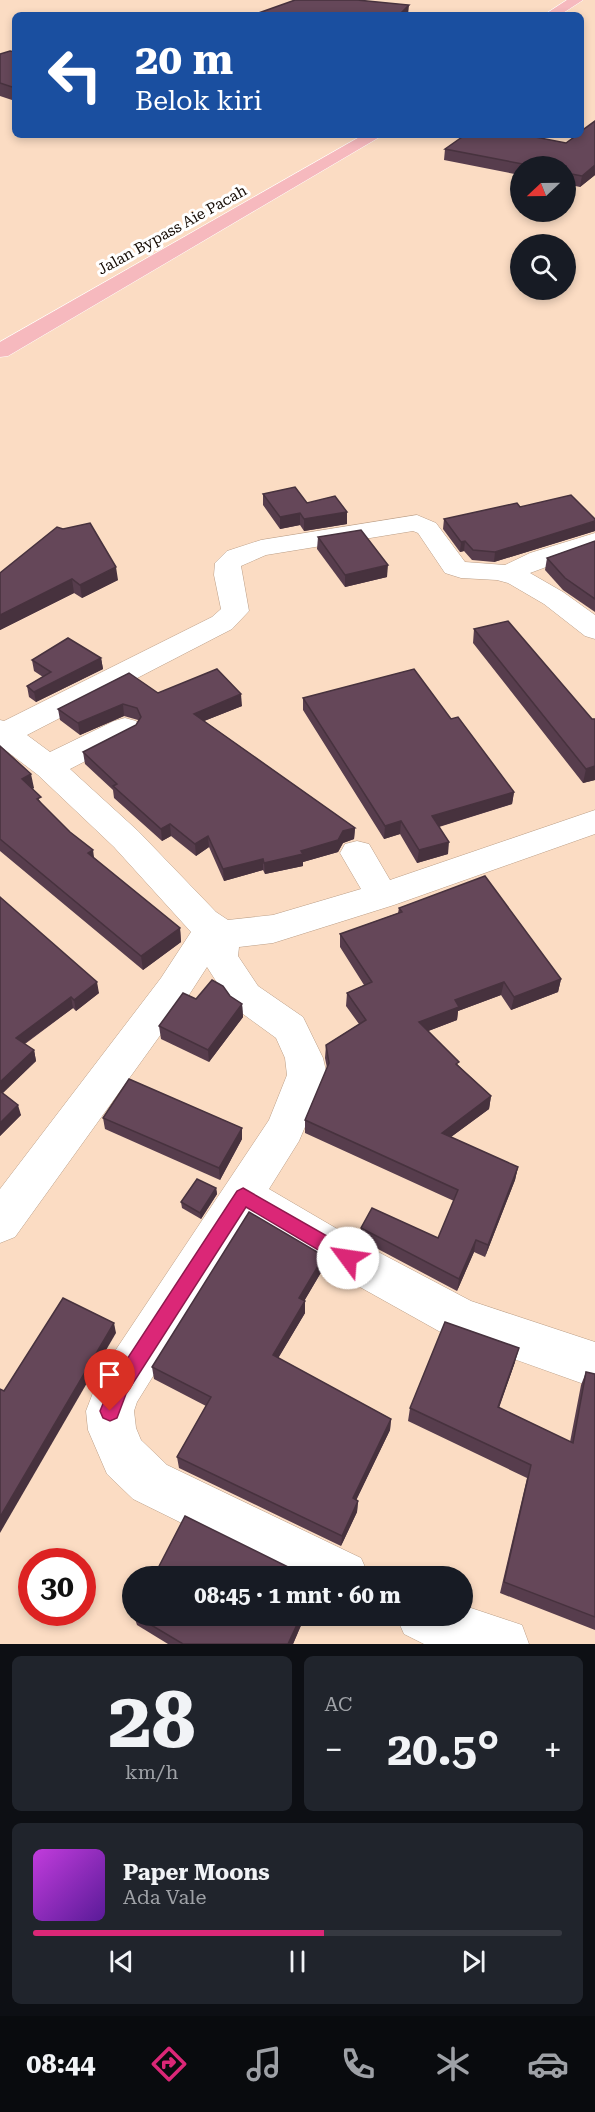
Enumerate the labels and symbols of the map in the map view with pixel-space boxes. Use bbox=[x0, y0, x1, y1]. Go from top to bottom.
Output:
north arrow bbox=[510, 156, 576, 222]
street label: Jalan Bypass Aie Pacah bbox=[94, 181, 250, 279]
position arrow bbox=[316, 1226, 380, 1290]
pin bbox=[84, 1349, 135, 1411]
speed limit sign: 30 bbox=[18, 1548, 96, 1626]

